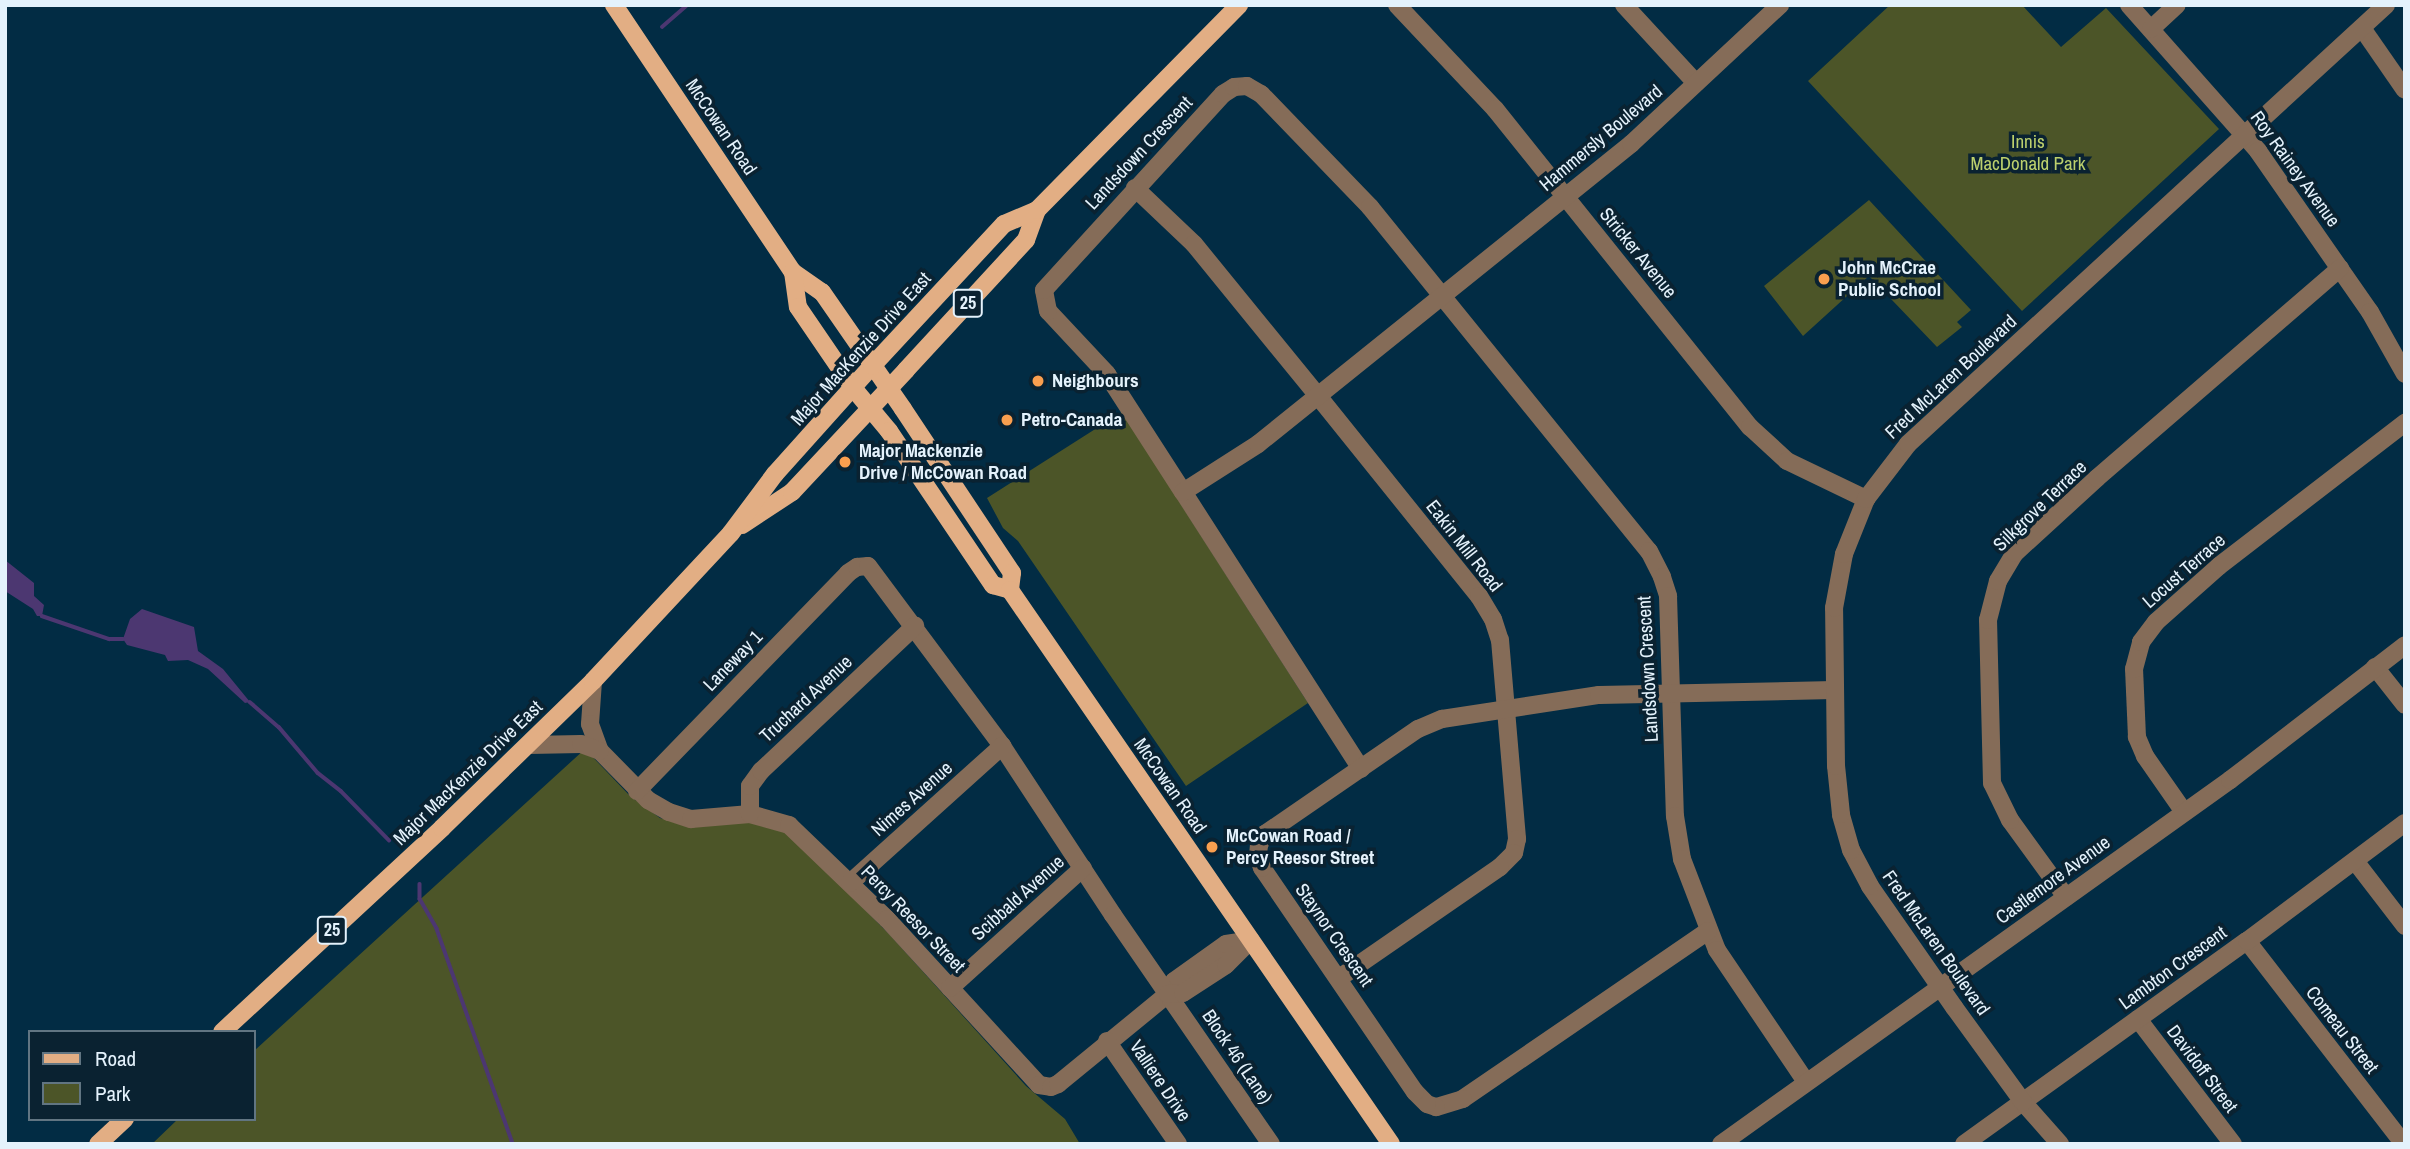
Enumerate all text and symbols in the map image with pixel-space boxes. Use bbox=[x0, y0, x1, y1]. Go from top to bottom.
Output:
street label: McCowan Road bbox=[681, 75, 761, 179]
street label: Hammersly Boulevard bbox=[1535, 80, 1667, 196]
street label: Landsdown Crescent bbox=[1081, 92, 1197, 214]
street label: Roy Rainey Avenue bbox=[2245, 106, 2345, 232]
park label: Innis MacDonald Park bbox=[1970, 131, 2086, 175]
street label: Stricker Avenue bbox=[1594, 203, 1682, 303]
place label: John McCrae Public School bbox=[1838, 257, 1941, 301]
street label: Major MacKenzie Drive East bbox=[786, 268, 936, 430]
marker: John McCrae Public School bbox=[1816, 271, 1832, 287]
road number: 25 bbox=[952, 288, 984, 318]
street label: Fred McLaren Boulevard bbox=[1881, 310, 2021, 444]
place label: Neighbours bbox=[1052, 370, 1139, 392]
marker: Neighbours bbox=[1030, 373, 1046, 389]
place label: Petro-Canada bbox=[1021, 409, 1122, 431]
marker: Petro-Canada bbox=[999, 412, 1015, 428]
place label: Major Mackenzie Drive / McCowan Road bbox=[859, 440, 1027, 484]
marker: Major Mackenzie Drive / McCowan Road bbox=[837, 454, 853, 470]
street label: Silkgrove Terrace bbox=[1988, 456, 2092, 556]
street label: Eakin Mill Road bbox=[1421, 496, 1507, 596]
street label: Locust Terrace bbox=[2138, 529, 2230, 613]
street label: Landsdown Crescent bbox=[1633, 595, 1663, 743]
street label: Laneway 1 bbox=[699, 626, 767, 696]
street label: Truchard Avenue bbox=[755, 650, 857, 748]
street label: Major MacKenzie Drive East bbox=[389, 696, 547, 850]
street label: McCowan Road bbox=[1129, 734, 1211, 838]
street label: Nimes Avenue bbox=[867, 756, 957, 842]
place label: McCowan Road / Percy Reesor Street bbox=[1226, 825, 1374, 869]
street label: Castlemore Avenue bbox=[1991, 831, 2115, 929]
marker: McCowan Road / Percy Reesor Street bbox=[1204, 839, 1220, 855]
street label: Scibbald Avenue bbox=[967, 850, 1069, 946]
street label: Percy Reesor Street bbox=[856, 861, 970, 977]
street label: Fred McLaren Boulevard bbox=[1877, 866, 1995, 1020]
street label: Staynor Crescent bbox=[1290, 879, 1378, 991]
road number: 25 bbox=[316, 916, 348, 945]
street label: Lambton Crescent bbox=[2115, 921, 2231, 1015]
street label: Comeau Street bbox=[2301, 982, 2383, 1078]
street label: Block 46 (Lane) bbox=[1197, 1005, 1277, 1109]
street label: Davidoff Street bbox=[2162, 1021, 2242, 1117]
legend bbox=[28, 1030, 256, 1121]
street label: Valliere Drive bbox=[1124, 1036, 1196, 1126]
text: Road bbox=[95, 1044, 136, 1073]
text: Park bbox=[95, 1079, 130, 1108]

